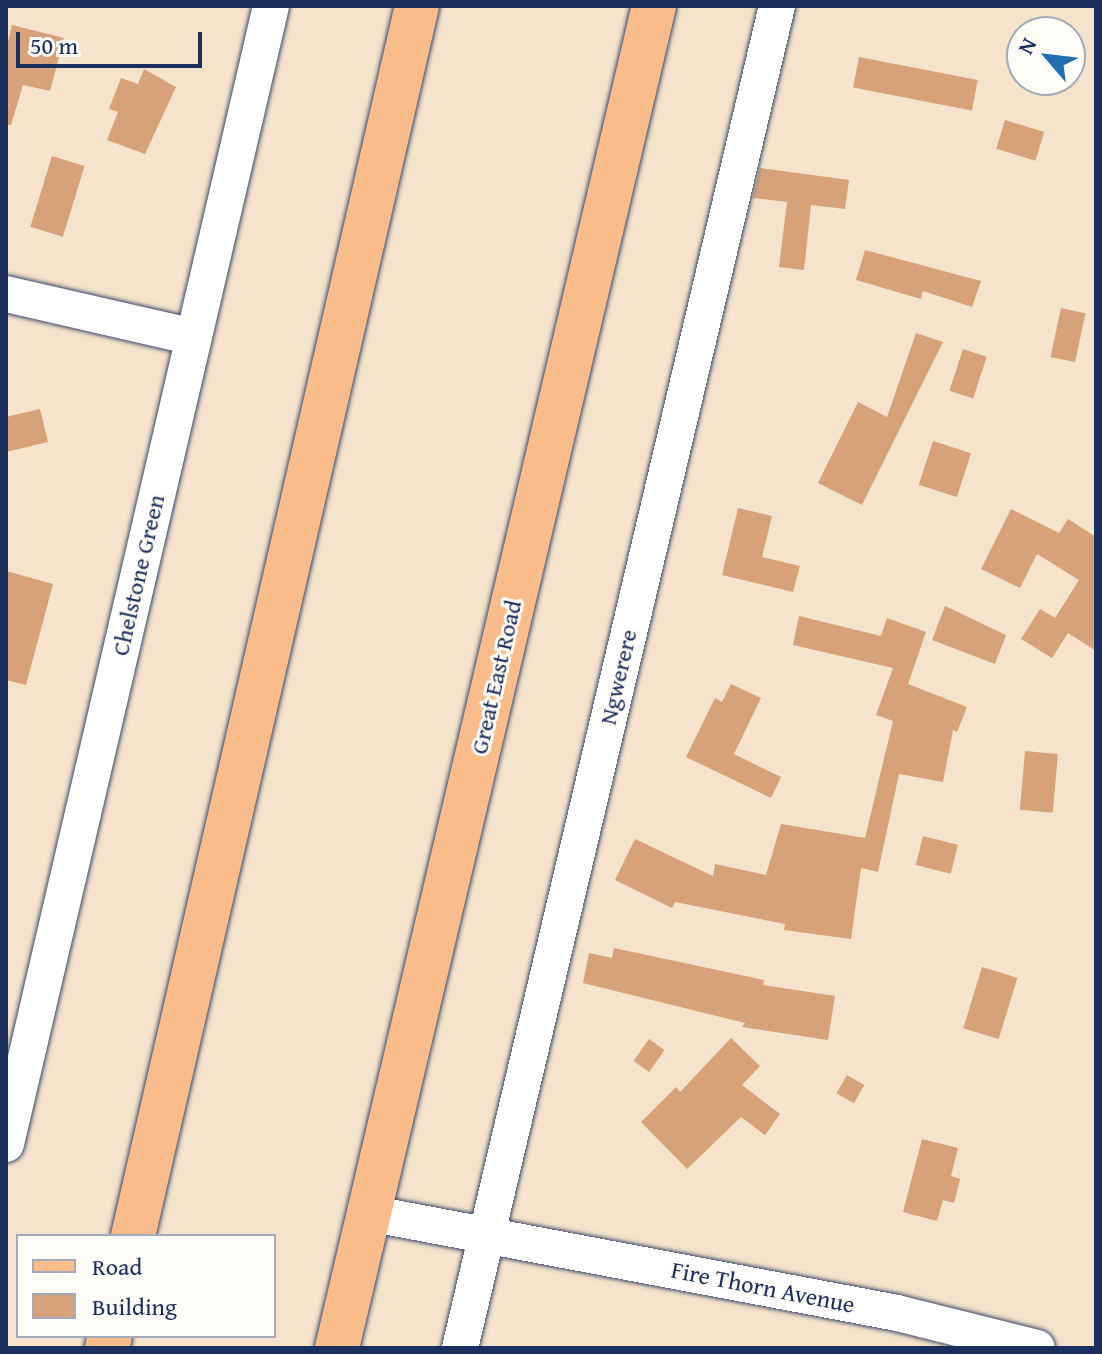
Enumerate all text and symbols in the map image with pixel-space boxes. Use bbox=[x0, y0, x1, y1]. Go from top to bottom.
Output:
scale bar bbox=[20, 16, 206, 66]
north arrow bbox=[1006, 16, 1086, 96]
text: 50 m bbox=[30, 28, 78, 63]
text: N bbox=[1009, 32, 1044, 60]
street label: Chelstone Green bbox=[105, 492, 171, 658]
street label: Great East Road bbox=[464, 597, 528, 757]
street label: Ngwerere bbox=[593, 626, 643, 728]
legend bbox=[16, 1234, 276, 1338]
text: Road bbox=[92, 1249, 142, 1284]
street label: Fire Thorn Avenue bbox=[669, 1255, 857, 1319]
text: Building bbox=[92, 1289, 177, 1324]

